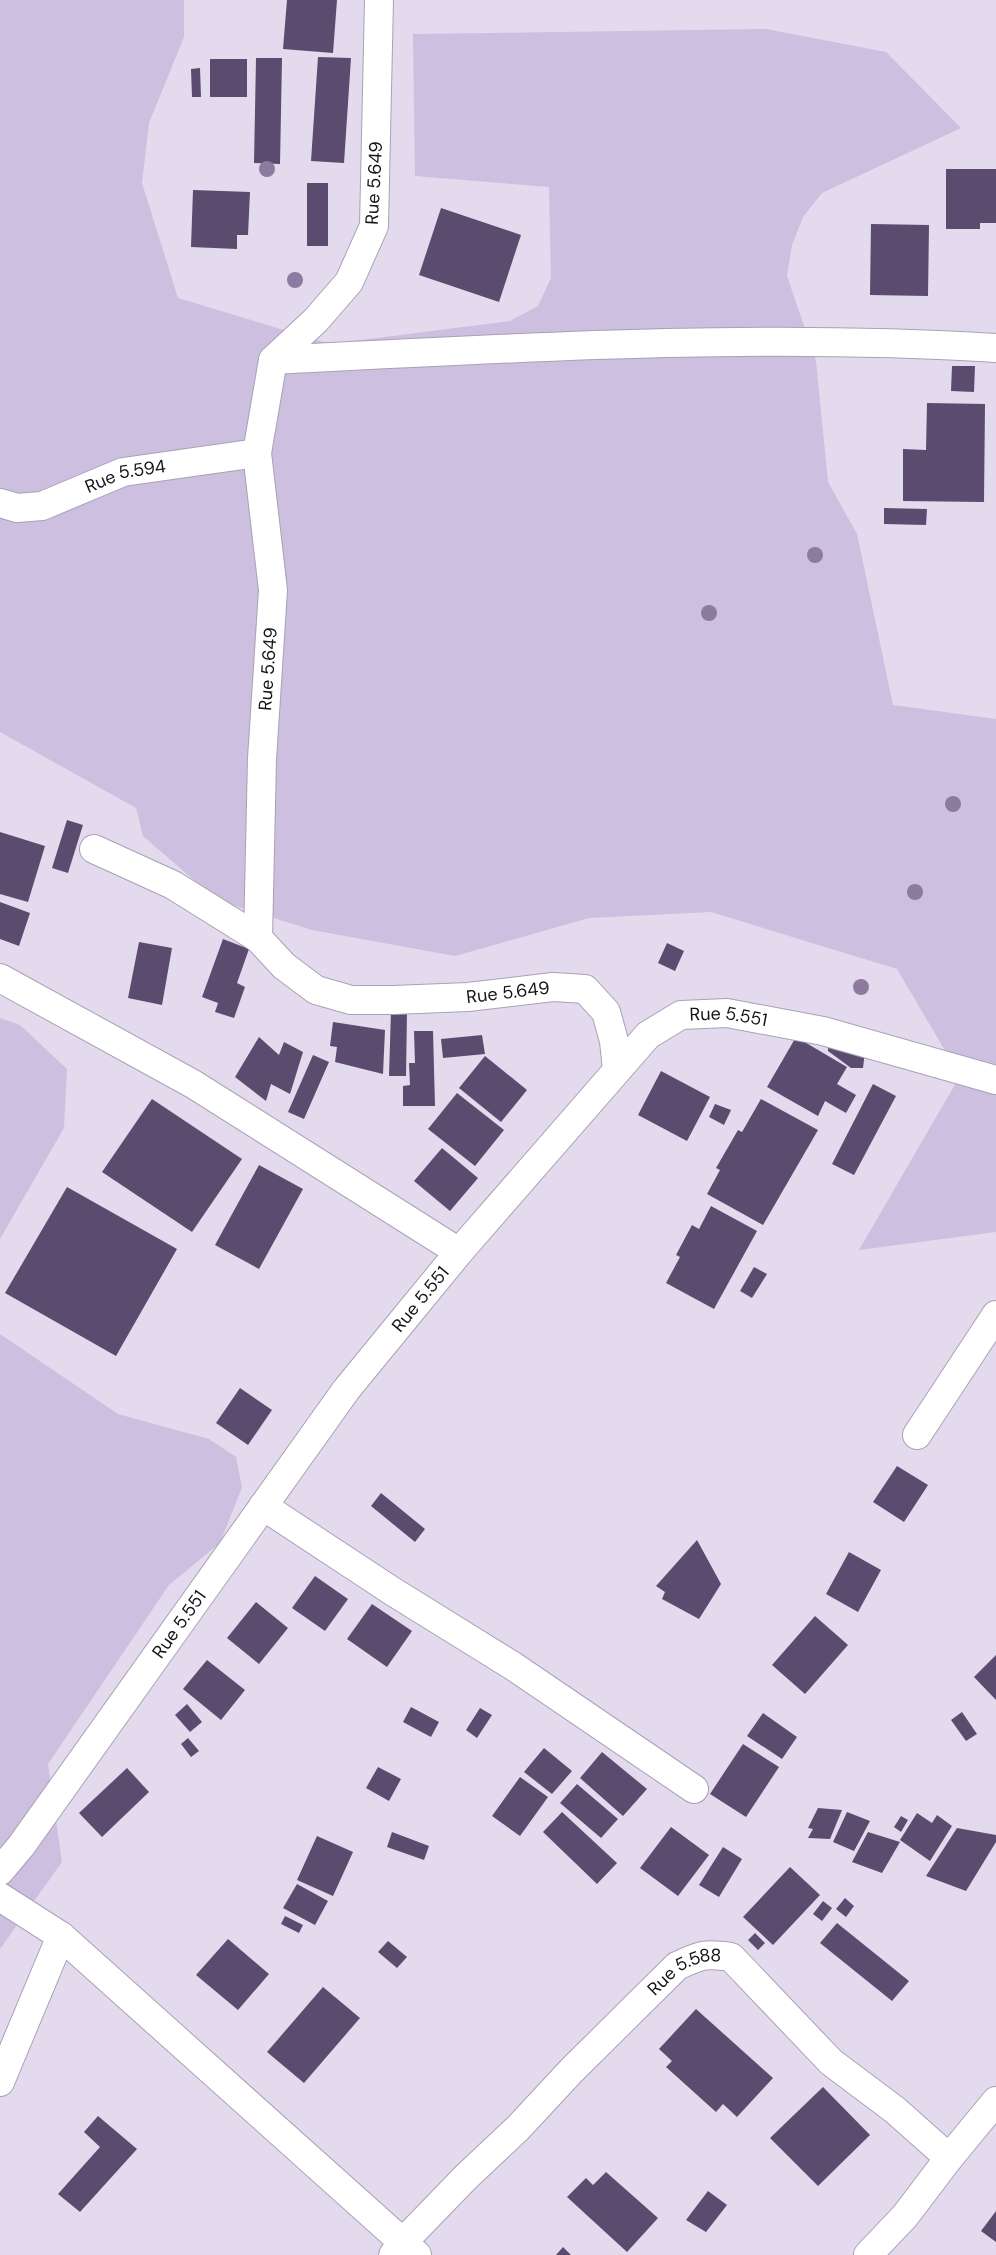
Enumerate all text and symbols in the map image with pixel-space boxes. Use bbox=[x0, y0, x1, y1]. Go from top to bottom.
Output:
street label: Rue 5.649 bbox=[360, 141, 388, 225]
street label: Rue 5.594 bbox=[81, 454, 167, 499]
street label: Rue 5.649 bbox=[253, 626, 283, 712]
street label: Rue 5.649 bbox=[465, 976, 551, 1009]
street label: Rue 5.551 bbox=[689, 1001, 769, 1032]
street label: Rue 5.551 bbox=[386, 1261, 454, 1337]
street label: Rue 5.551 bbox=[147, 1585, 212, 1663]
street label: Rue 5.588 bbox=[642, 1943, 722, 2001]

